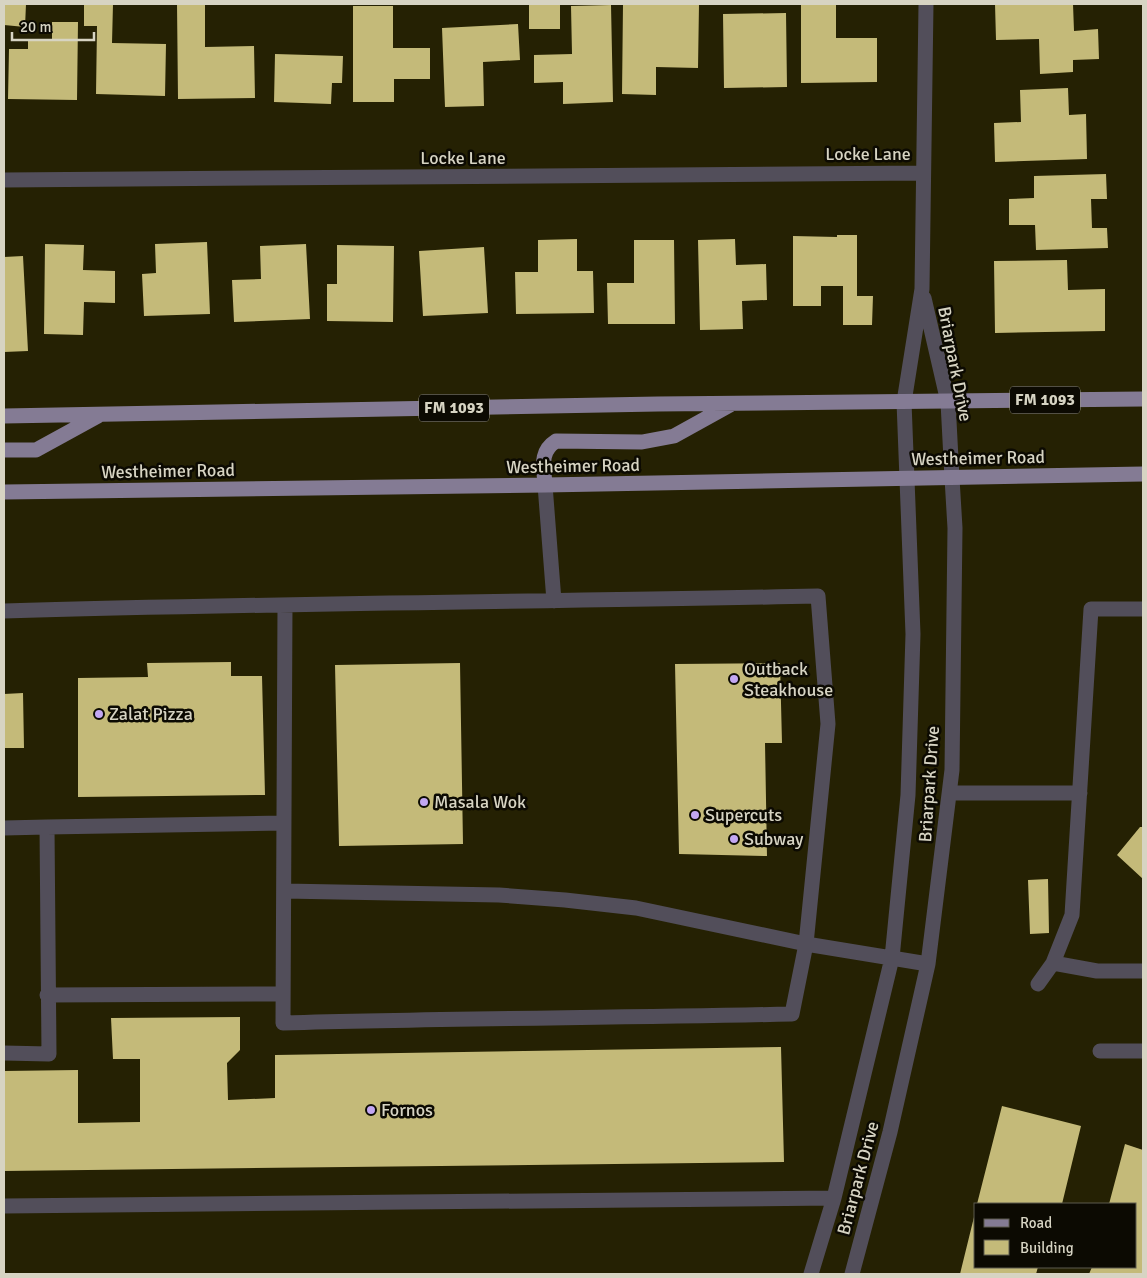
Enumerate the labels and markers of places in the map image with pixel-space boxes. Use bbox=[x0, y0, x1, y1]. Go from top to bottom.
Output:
place label: Outback Steakhouse bbox=[744, 658, 833, 701]
marker: Outback Steakhouse bbox=[728, 673, 740, 685]
place label: Zalat Pizza bbox=[109, 703, 193, 725]
marker: Zalat Pizza bbox=[93, 708, 105, 720]
place label: Masala Wok bbox=[434, 791, 526, 813]
marker: Masala Wok bbox=[418, 796, 430, 808]
place label: Supercuts bbox=[705, 804, 782, 826]
marker: Supercuts bbox=[689, 809, 701, 821]
place label: Subway bbox=[744, 828, 804, 850]
marker: Subway bbox=[728, 833, 740, 845]
place label: Fornos bbox=[381, 1099, 433, 1121]
marker: Fornos bbox=[365, 1104, 377, 1116]

